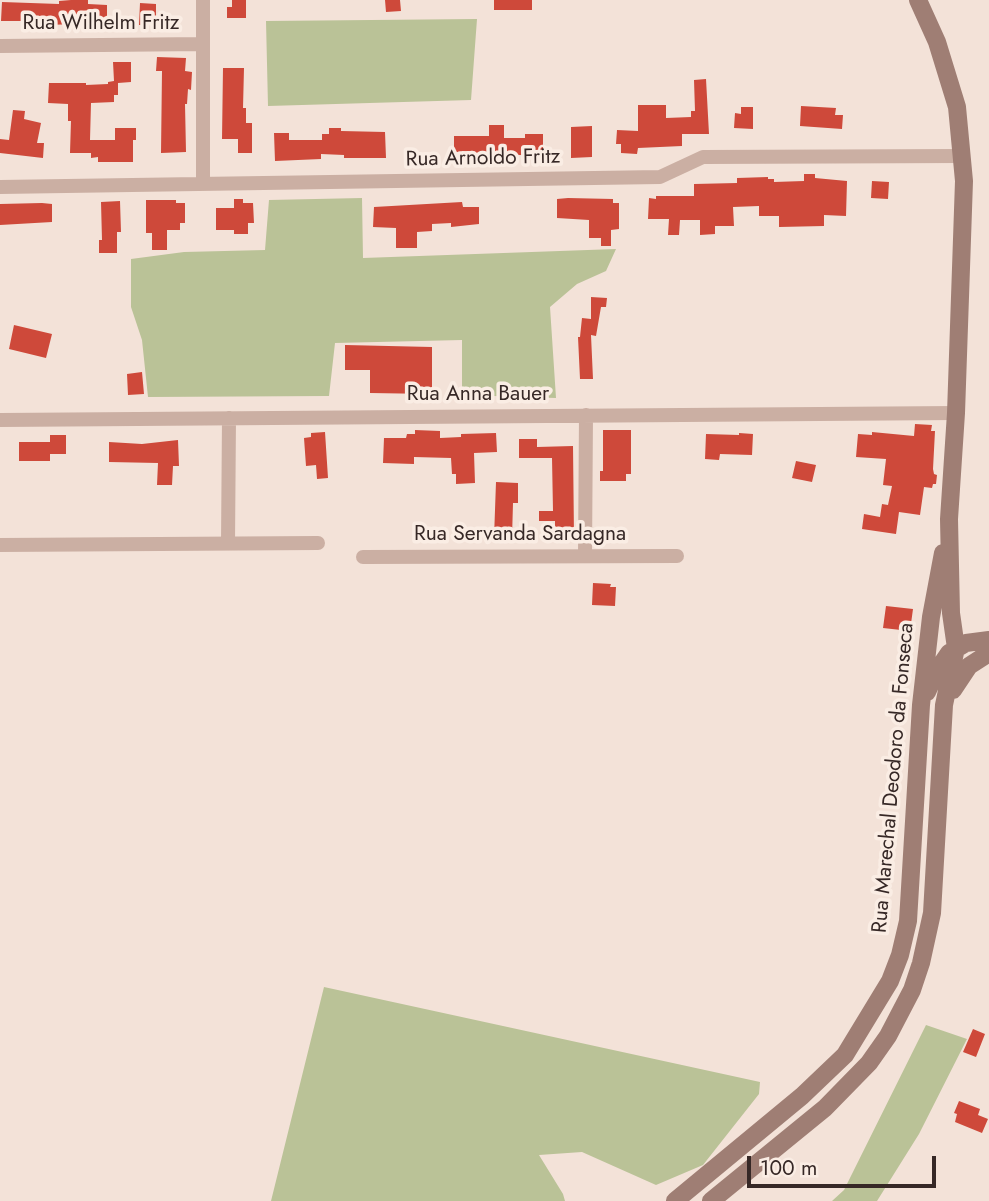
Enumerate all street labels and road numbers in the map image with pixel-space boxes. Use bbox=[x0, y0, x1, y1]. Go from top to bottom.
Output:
street label: Rua Wilhelm Fritz bbox=[22, 11, 180, 37]
street label: Rua Arnoldo Fritz bbox=[405, 145, 561, 173]
street label: Rua Anna Bauer bbox=[407, 382, 549, 408]
street label: Rua Servanda Sardagna bbox=[414, 522, 626, 548]
street label: Rua Marechal Deodoro da Fonseca bbox=[868, 622, 920, 934]

